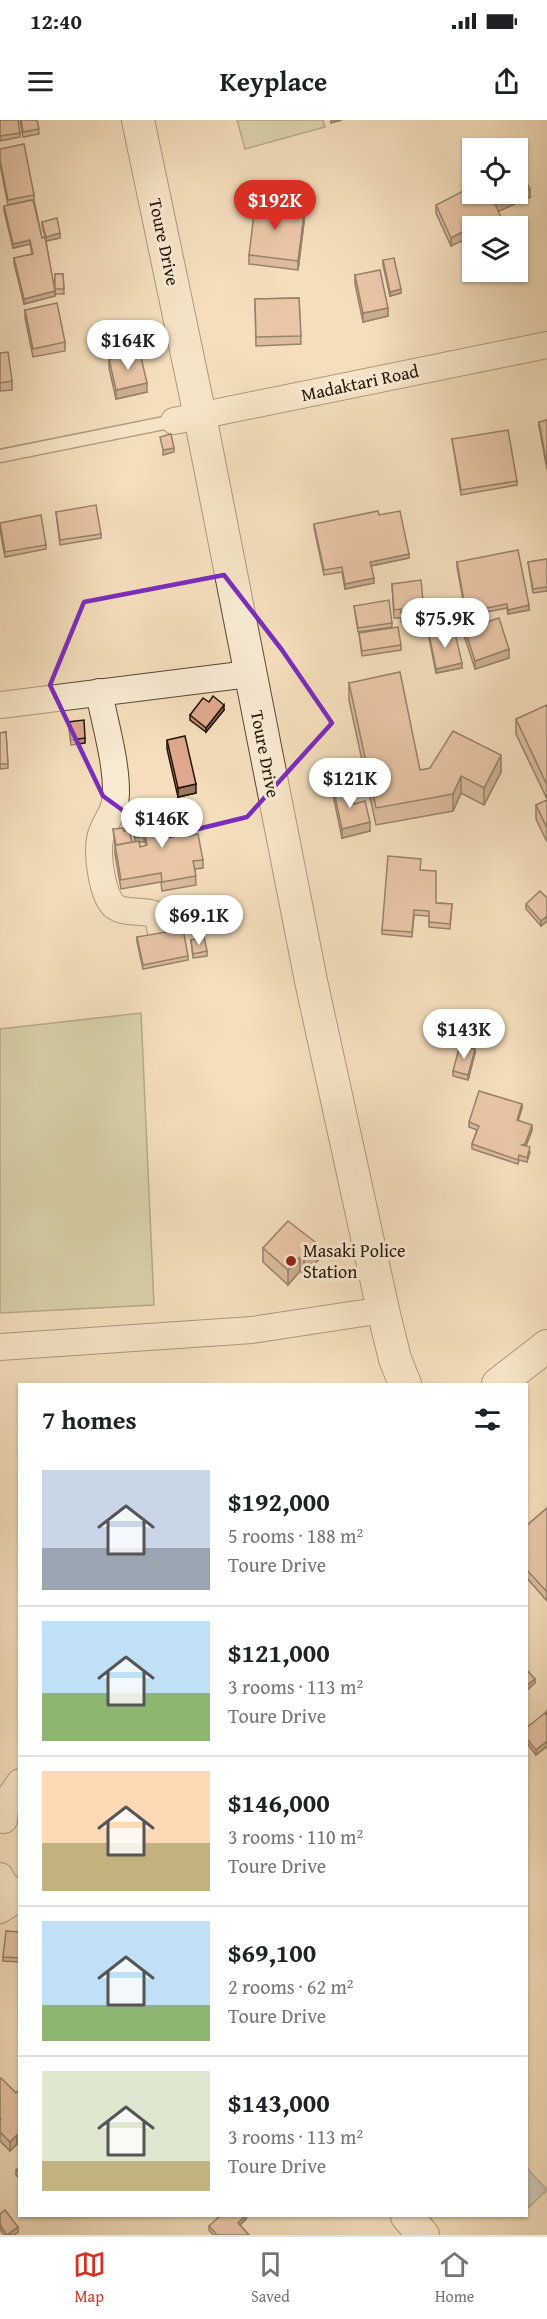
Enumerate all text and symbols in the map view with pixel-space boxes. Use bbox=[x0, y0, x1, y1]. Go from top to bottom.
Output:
text: 12:40 bbox=[30, 5, 82, 37]
text: Keyplace bbox=[220, 61, 327, 101]
icon: menu bbox=[24, 65, 57, 98]
icon: share bbox=[490, 65, 523, 98]
map controls bbox=[462, 138, 528, 282]
button: locate bbox=[462, 138, 528, 204]
pin: $192K bbox=[233, 180, 317, 231]
text: $192K bbox=[248, 185, 302, 214]
street label: Toure Drive bbox=[142, 196, 187, 288]
button: layers bbox=[462, 216, 528, 282]
pin: $164K bbox=[86, 320, 170, 371]
text: $164K bbox=[101, 325, 155, 354]
street label: Madaktari Road bbox=[299, 357, 422, 408]
pin: $75.9K bbox=[396, 598, 494, 649]
text: $75.9K bbox=[415, 603, 475, 632]
street label: Toure Drive bbox=[244, 708, 287, 800]
pin: $121K bbox=[308, 758, 392, 809]
text: $121K bbox=[323, 763, 377, 792]
pin: $146K bbox=[120, 798, 204, 849]
text: $146K bbox=[135, 803, 189, 832]
pin: $69.1K bbox=[150, 895, 248, 946]
text: $69.1K bbox=[169, 900, 229, 929]
pin: $143K bbox=[422, 1009, 506, 1060]
text: $143K bbox=[437, 1014, 491, 1043]
place label: Masaki Police Station bbox=[303, 1237, 405, 1285]
marker: Masaki Police Station bbox=[284, 1254, 298, 1268]
text: 7 homes bbox=[42, 1400, 137, 1439]
icon: filters bbox=[471, 1403, 504, 1436]
text: $192,000 bbox=[228, 1482, 330, 1521]
icon: home bbox=[90, 1494, 162, 1566]
text: 5 rooms · 188 m² bbox=[228, 1521, 363, 1550]
text: Toure Drive bbox=[228, 1550, 326, 1579]
text: $121,000 bbox=[228, 1633, 330, 1672]
icon: home bbox=[90, 1645, 162, 1717]
text: 3 rooms · 113 m² bbox=[228, 1672, 363, 1701]
text: Toure Drive bbox=[228, 1701, 326, 1730]
text: $146,000 bbox=[228, 1783, 330, 1822]
icon: home bbox=[90, 1795, 162, 1867]
text: 3 rooms · 110 m² bbox=[228, 1822, 363, 1851]
text: Toure Drive bbox=[228, 1851, 326, 1880]
text: $69,100 bbox=[228, 1933, 316, 1972]
icon: home bbox=[90, 1945, 162, 2017]
text: 2 rooms · 62 m² bbox=[228, 1972, 354, 2001]
text: Toure Drive bbox=[228, 2001, 326, 2030]
text: $143,000 bbox=[228, 2083, 330, 2122]
icon: home bbox=[90, 2095, 162, 2167]
text: 3 rooms · 113 m² bbox=[228, 2122, 363, 2151]
text: Toure Drive bbox=[228, 2151, 326, 2180]
tab: Map bbox=[73, 2248, 106, 2308]
tab: Saved bbox=[251, 2248, 290, 2308]
tab: Home bbox=[435, 2248, 474, 2308]

